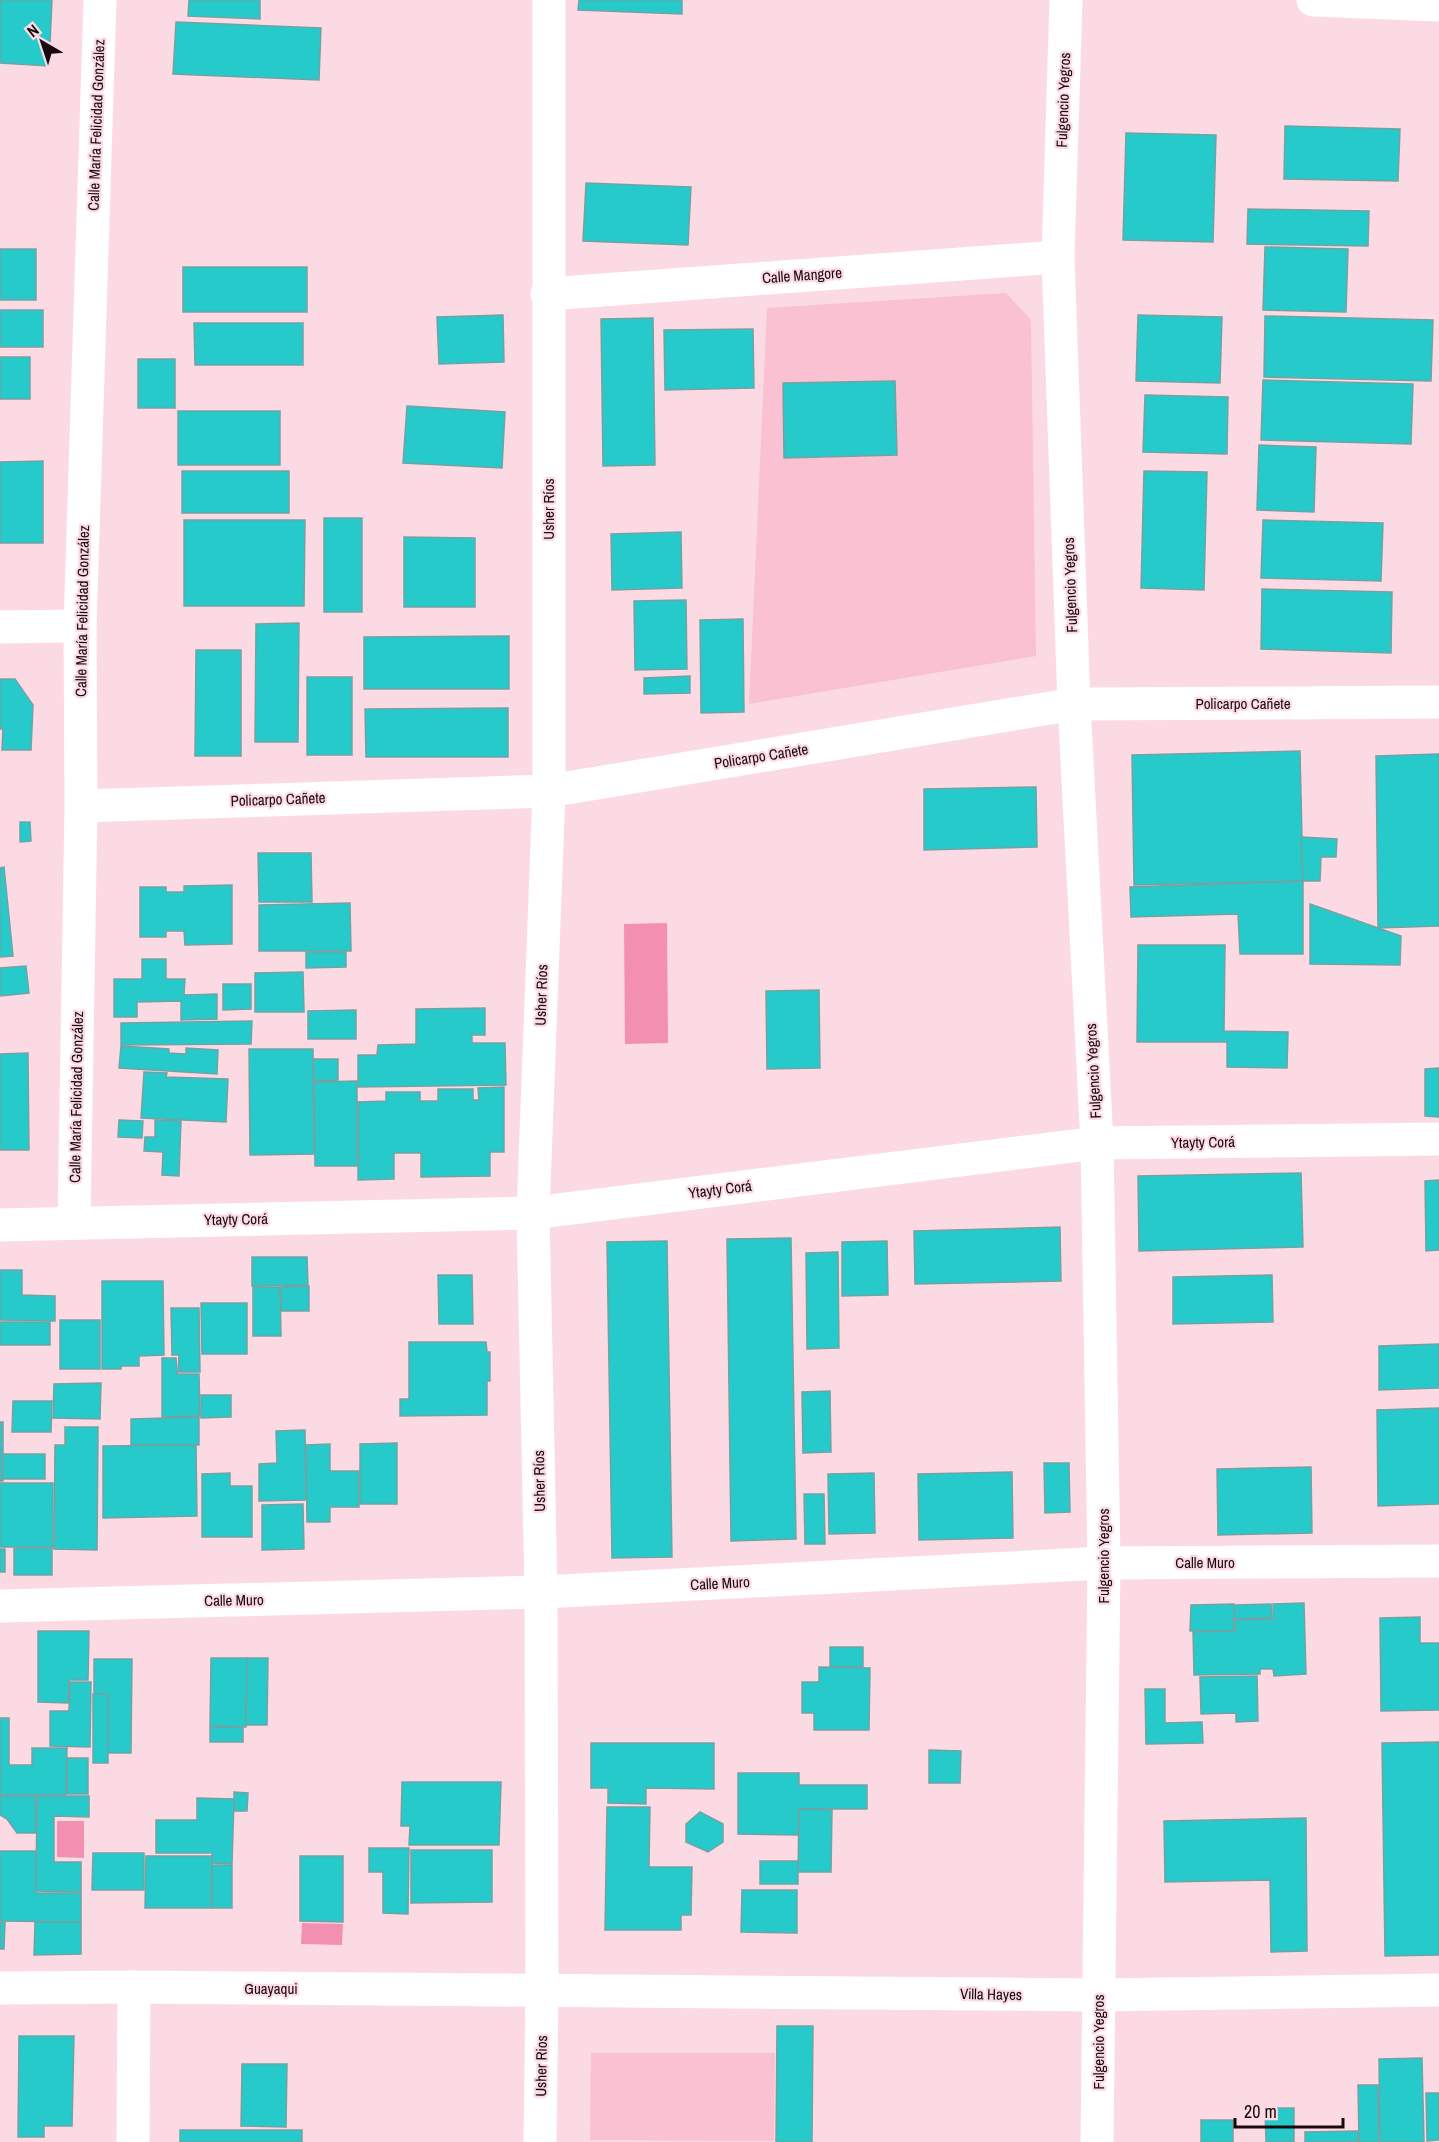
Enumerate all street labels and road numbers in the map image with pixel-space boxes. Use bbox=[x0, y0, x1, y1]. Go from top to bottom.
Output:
street label: Calle María Felicidad González bbox=[83, 39, 109, 211]
street label: Fulgencio Yegros bbox=[1051, 52, 1075, 148]
street label: Calle Mangore bbox=[761, 262, 843, 288]
street label: Usher Ríos bbox=[538, 478, 559, 540]
street label: Calle María Felicidad González bbox=[70, 525, 94, 697]
street label: Fulgencio Yegros bbox=[1058, 537, 1082, 633]
street label: Policarpo Cañete bbox=[1195, 693, 1291, 714]
street label: Policarpo Cañete bbox=[712, 738, 810, 774]
street label: Policarpo Cañete bbox=[230, 787, 326, 811]
street label: Usher Ríos bbox=[529, 964, 553, 1026]
street label: Calle María Felicidad González bbox=[64, 1011, 88, 1183]
street label: Fulgencio Yegros bbox=[1080, 1023, 1106, 1119]
street label: Ytayty Corá bbox=[1171, 1131, 1235, 1153]
street label: Ytayty Corá bbox=[687, 1175, 753, 1203]
street label: Ytayty Corá bbox=[204, 1208, 268, 1230]
street label: Usher Ríos bbox=[528, 1450, 550, 1512]
street label: Fulgencio Yegros bbox=[1093, 1508, 1114, 1604]
street label: Calle Muro bbox=[1175, 1552, 1235, 1573]
street label: Calle Muro bbox=[690, 1571, 750, 1595]
street label: Calle Muro bbox=[204, 1589, 264, 1611]
street label: Guayaqui bbox=[244, 1978, 298, 1999]
street label: Villa Hayes bbox=[960, 1983, 1022, 2005]
street label: Fulgencio Yegros bbox=[1088, 1994, 1109, 2090]
street label: Usher Rios bbox=[530, 2035, 552, 2097]

